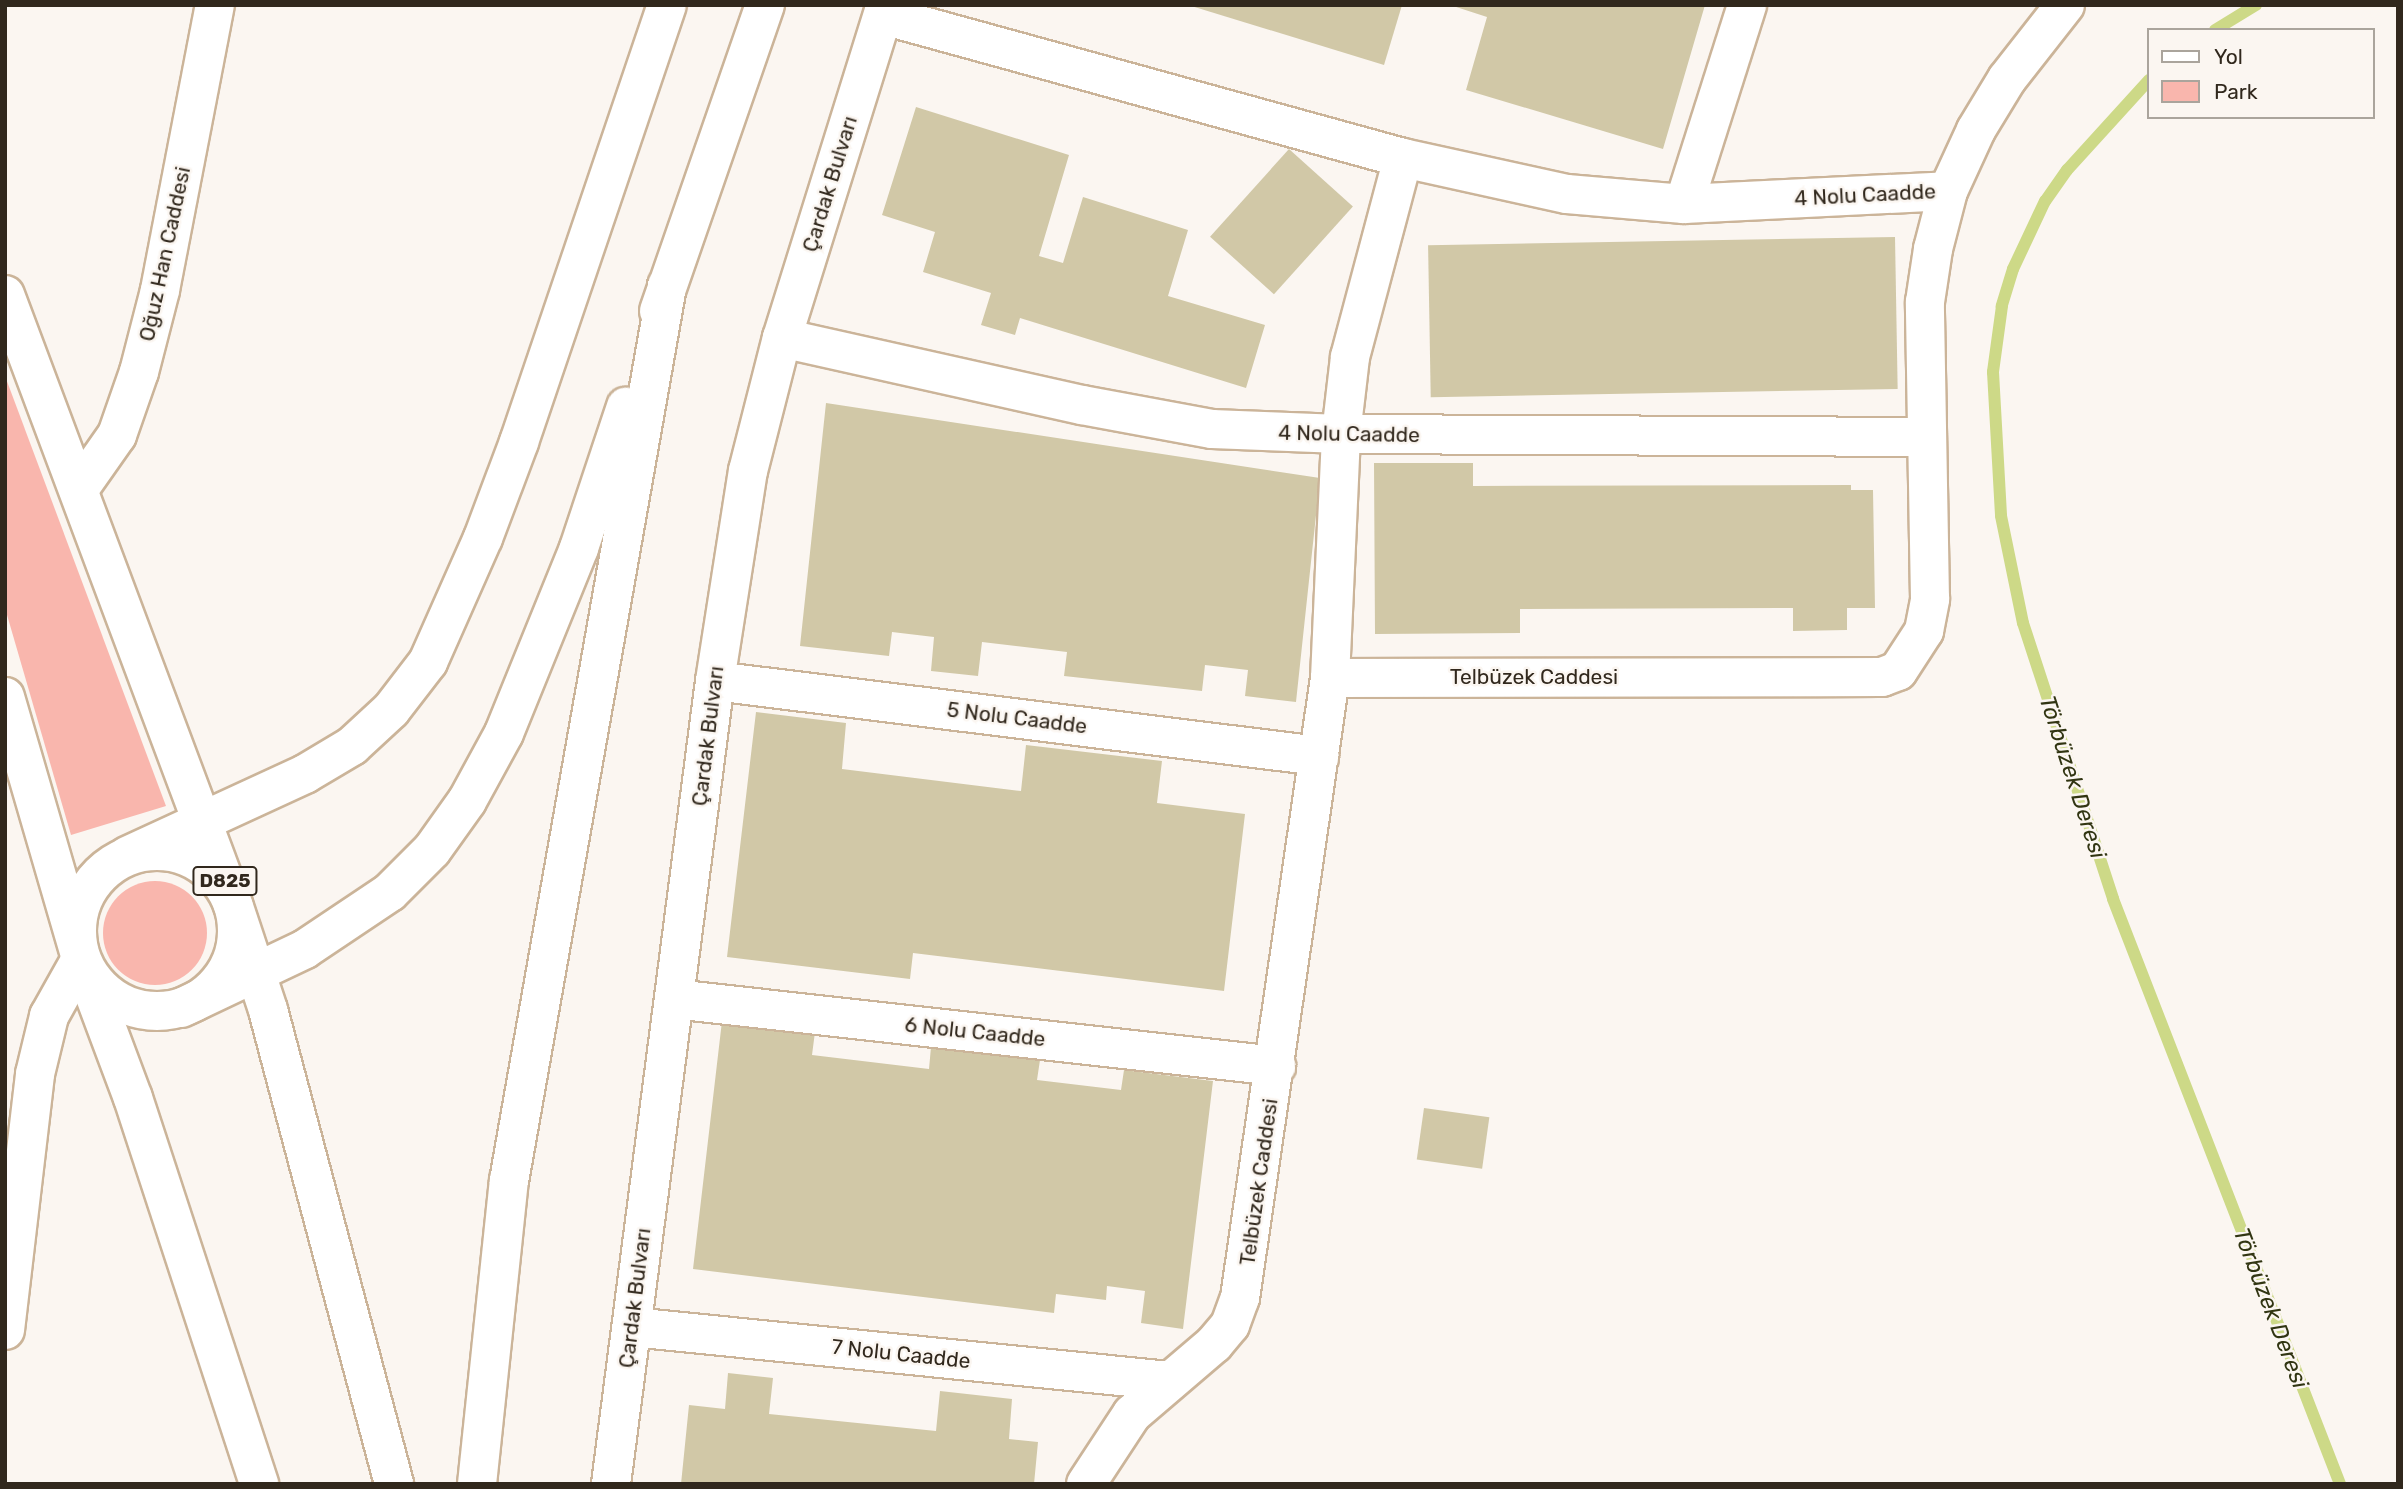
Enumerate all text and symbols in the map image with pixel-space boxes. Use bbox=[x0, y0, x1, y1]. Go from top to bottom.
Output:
legend bbox=[2148, 28, 2375, 119]
text: Yol bbox=[2214, 44, 2243, 69]
text: Park bbox=[2214, 79, 2258, 104]
street label: Çardak Bulvarı bbox=[797, 113, 863, 255]
street label: Oğuz Han Caddesi bbox=[134, 164, 196, 344]
street label: 4 Nolu Caadde bbox=[1794, 179, 1936, 211]
street label: 4 Nolu Caadde bbox=[1278, 420, 1420, 448]
street label: Çardak Bulvarı bbox=[687, 664, 729, 808]
street label: Telbüzek Caddesi bbox=[1450, 664, 1618, 690]
water label: Törbüzek Deresi bbox=[2034, 692, 2112, 862]
street label: 5 Nolu Caadde bbox=[945, 697, 1089, 739]
road number: D825 bbox=[192, 866, 258, 897]
street label: 6 Nolu Caadde bbox=[903, 1012, 1047, 1052]
street label: Telbüzek Caddesi bbox=[1235, 1097, 1283, 1267]
water label: Törbüzek Deresi bbox=[2228, 1224, 2314, 1392]
street label: Çardak Bulvarı bbox=[614, 1226, 656, 1370]
street label: 7 Nolu Caadde bbox=[830, 1334, 972, 1374]

